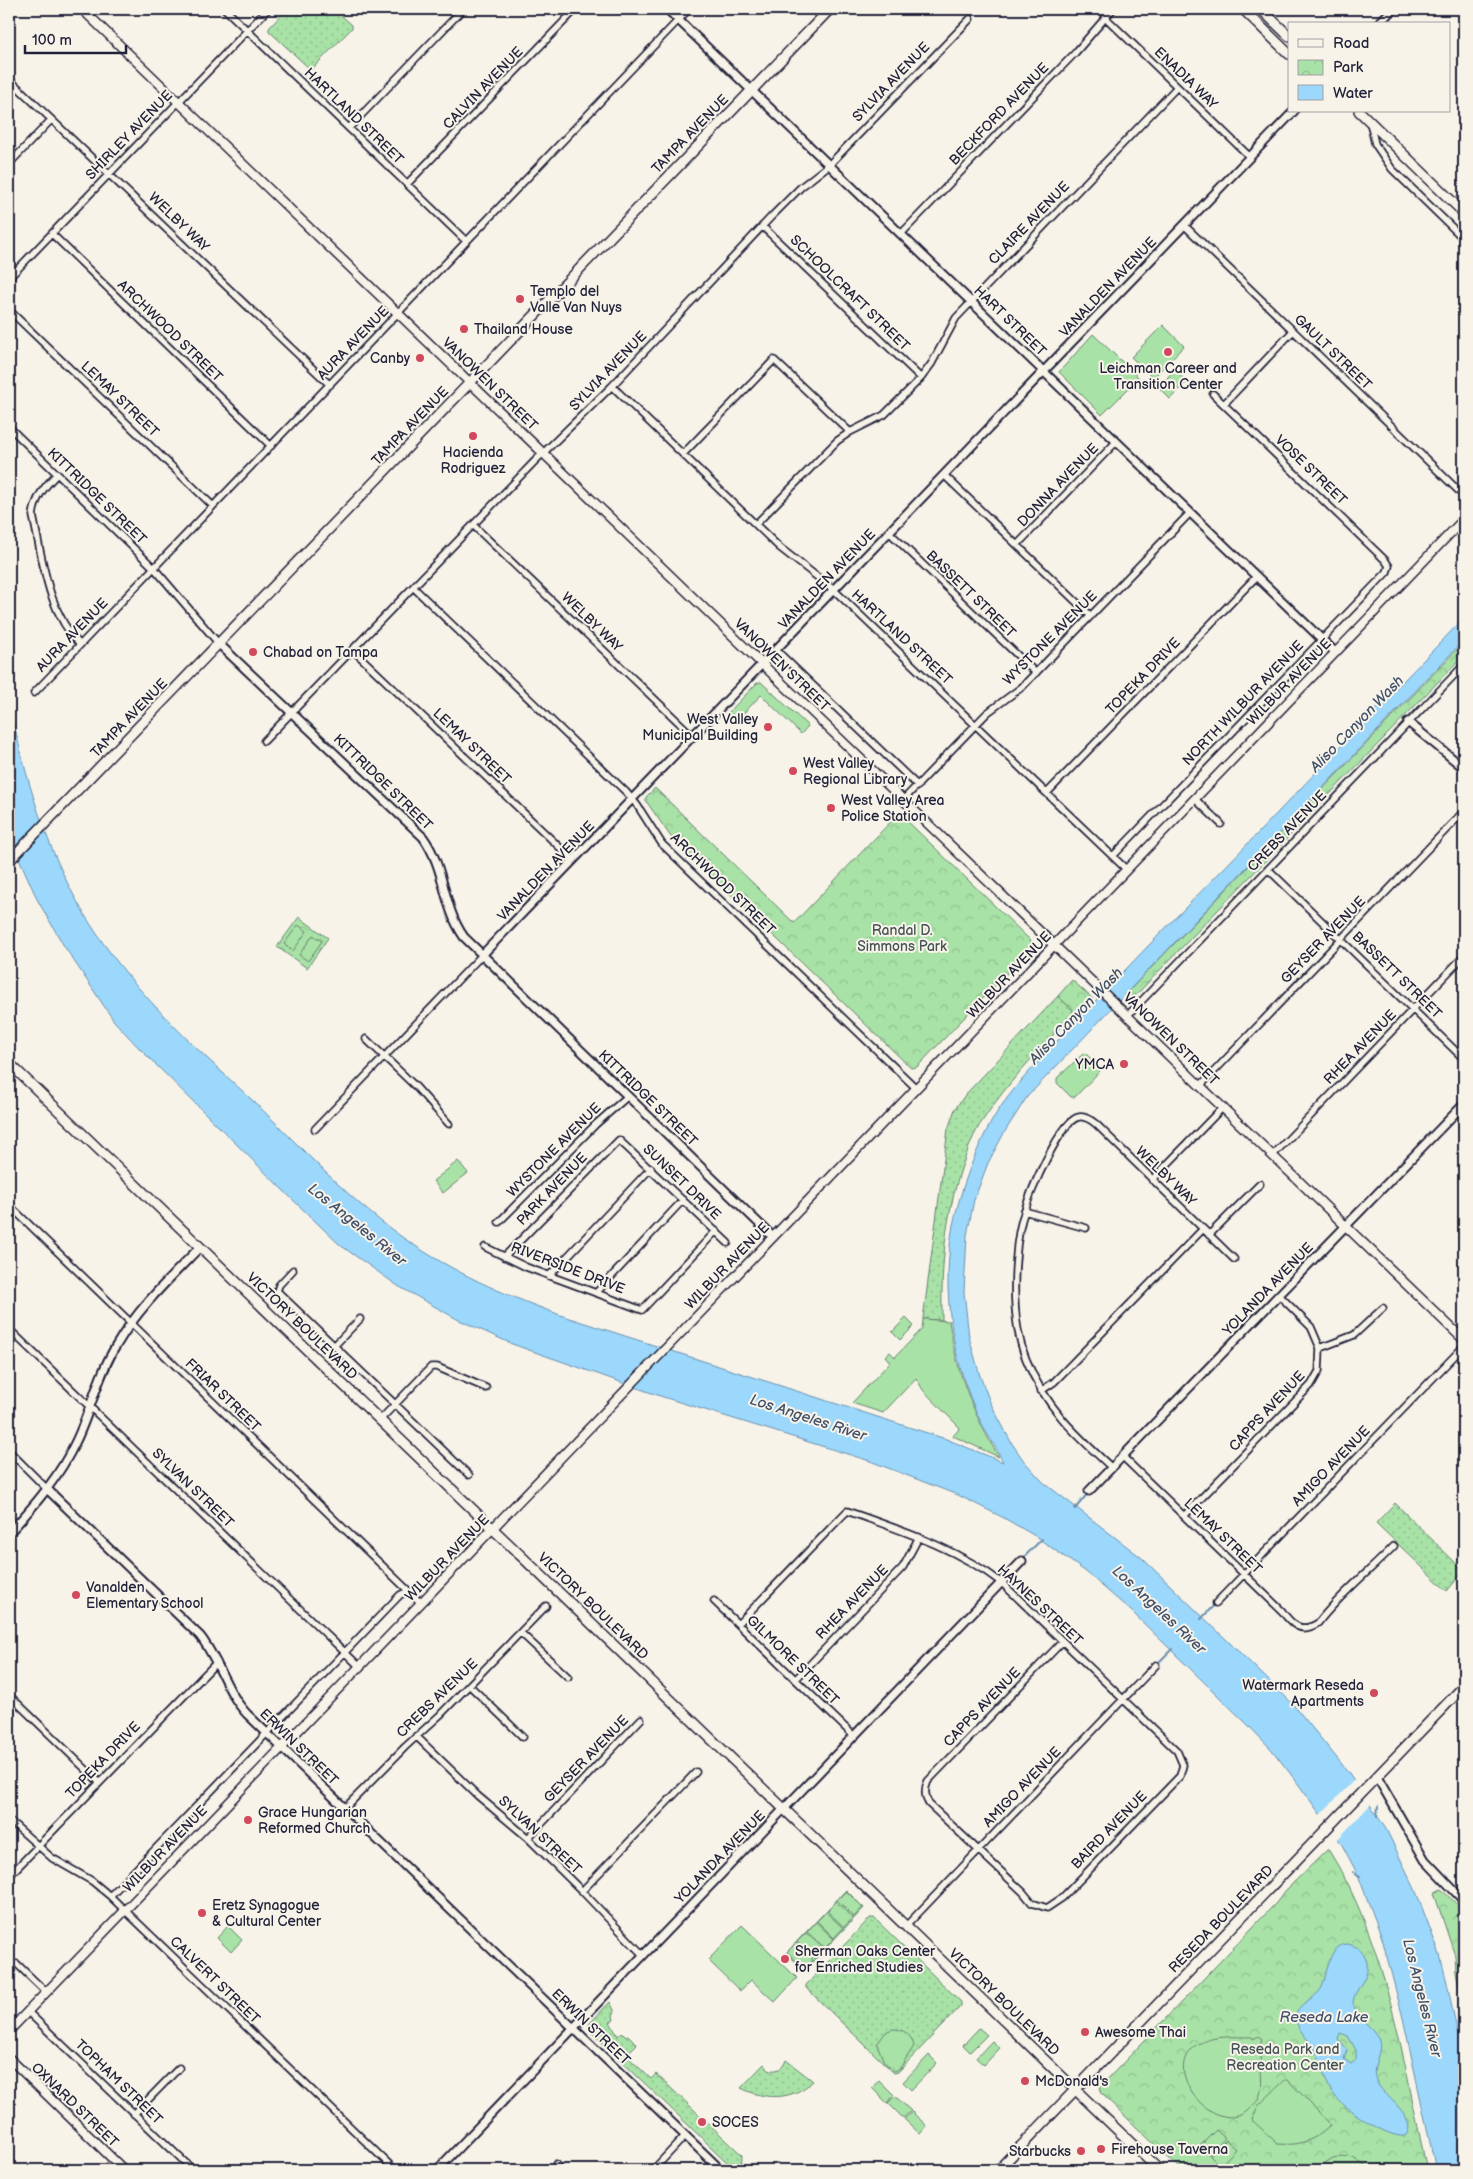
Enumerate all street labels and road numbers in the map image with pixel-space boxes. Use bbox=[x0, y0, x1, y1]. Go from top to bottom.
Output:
street label: SYLVIA AVENUE bbox=[849, 39, 933, 125]
street label: CALVIN AVENUE bbox=[439, 43, 527, 133]
street label: ENADIA WAY bbox=[1151, 44, 1222, 113]
street label: BECKFORD AVENUE bbox=[946, 59, 1052, 169]
street label: HARTLAND STREET bbox=[301, 64, 408, 168]
street label: SHIRLEY AVENUE bbox=[82, 87, 176, 183]
street label: TAMPA AVENUE bbox=[648, 91, 732, 177]
street label: CLAIRE AVENUE bbox=[985, 178, 1073, 268]
street label: WELBY WAY bbox=[145, 189, 214, 256]
street label: SCHOOLCRAFT STREET bbox=[787, 231, 914, 355]
street label: VANALDEN AVENUE bbox=[1056, 234, 1160, 340]
street label: ARCHWOOD STREET bbox=[114, 276, 226, 386]
street label: HART STREET bbox=[970, 282, 1050, 360]
street label: AURA AVENUE bbox=[314, 303, 392, 383]
street label: GAULT STREET bbox=[1291, 311, 1376, 394]
street label: SYLVIA AVENUE bbox=[566, 328, 650, 414]
street label: VANOWEN STREET bbox=[439, 334, 542, 434]
street label: LEMAY STREET bbox=[78, 358, 163, 441]
street label: TAMPA AVENUE bbox=[368, 383, 452, 469]
street label: VOSE STREET bbox=[1271, 431, 1351, 509]
street label: DONNA AVENUE bbox=[1014, 440, 1102, 530]
street label: KITTRIDGE STREET bbox=[44, 444, 151, 548]
street label: VANALDEN AVENUE bbox=[775, 526, 879, 632]
street label: BASSETT STREET bbox=[923, 547, 1020, 642]
street label: HARTLAND STREET bbox=[848, 586, 956, 688]
street label: WYSTONE AVENUE bbox=[999, 587, 1101, 689]
street label: WELBY WAY bbox=[558, 589, 627, 656]
street label: AURA AVENUE bbox=[33, 595, 111, 675]
street label: VANOWEN STREET bbox=[731, 615, 834, 715]
street label: TOPEKA DRIVE bbox=[1102, 634, 1184, 718]
street label: WILBUR AVENUE bbox=[1243, 635, 1335, 729]
street label: NORTH WILBUR AVENUE bbox=[1179, 637, 1307, 769]
street label: TAMPA AVENUE bbox=[87, 675, 171, 761]
street label: LEMAY STREET bbox=[430, 705, 515, 788]
street label: KITTRIDGE STREET bbox=[330, 730, 437, 834]
street label: CREBS AVENUE bbox=[1244, 787, 1330, 875]
street label: VANALDEN AVENUE bbox=[494, 818, 598, 924]
street label: ARCHWOOD STREET bbox=[667, 829, 779, 939]
street label: GEYSER AVENUE bbox=[1277, 893, 1369, 987]
street label: WILBUR AVENUE bbox=[963, 928, 1055, 1022]
street label: BASSETT STREET bbox=[1349, 928, 1446, 1023]
street label: VANOWEN STREET bbox=[1120, 989, 1223, 1089]
street label: RHEA AVENUE bbox=[1320, 1006, 1400, 1088]
street label: KITTRIDGE STREET bbox=[595, 1046, 702, 1150]
street label: WYSTONE AVENUE bbox=[503, 1099, 605, 1201]
street label: SUNSET DRIVE bbox=[640, 1141, 724, 1223]
street label: WELBY WAY bbox=[1132, 1143, 1201, 1210]
street label: PARK AVENUE bbox=[513, 1149, 591, 1229]
street label: WILBUR AVENUE bbox=[681, 1219, 773, 1313]
street label: RIVERSIDE DRIVE bbox=[509, 1238, 627, 1298]
street label: YOLANDA AVENUE bbox=[1219, 1239, 1317, 1340]
street label: VICTORY BOULEVARD bbox=[243, 1269, 361, 1383]
street label: FRIAR STREET bbox=[182, 1355, 265, 1436]
street label: CAPPS AVENUE bbox=[1225, 1367, 1309, 1455]
street label: AMIGO AVENUE bbox=[1288, 1422, 1374, 1510]
street label: SYLVAN STREET bbox=[149, 1445, 238, 1532]
street label: LEMAY STREET bbox=[1181, 1495, 1266, 1578]
street label: WILBUR AVENUE bbox=[401, 1511, 493, 1605]
street label: VICTORY BOULEVARD bbox=[534, 1549, 652, 1663]
street label: RHEA AVENUE bbox=[812, 1561, 892, 1643]
street label: HAYNES STREET bbox=[994, 1561, 1087, 1649]
street label: GILMORE STREET bbox=[743, 1612, 843, 1709]
street label: CREBS AVENUE bbox=[393, 1655, 481, 1741]
street label: CAPPS AVENUE bbox=[940, 1664, 1024, 1750]
street label: ERWIN STREET bbox=[256, 1705, 342, 1789]
street label: GEYSER AVENUE bbox=[540, 1712, 632, 1806]
street label: TOPEKA DRIVE bbox=[62, 1718, 144, 1802]
street label: AMIGO AVENUE bbox=[979, 1743, 1065, 1831]
street label: BAIRD AVENUE bbox=[1068, 1788, 1150, 1872]
street label: SYLVAN STREET bbox=[495, 1792, 585, 1878]
street label: WILBUR AVENUE bbox=[119, 1802, 211, 1896]
street label: YOLANDA AVENUE bbox=[671, 1807, 769, 1908]
street label: RESEDA BOULEVARD bbox=[1165, 1862, 1277, 1976]
street label: CALVERT STREET bbox=[166, 1933, 264, 2028]
street label: VICTORY BOULEVARD bbox=[945, 1945, 1063, 2059]
street label: ERWIN STREET bbox=[548, 1985, 634, 2069]
street label: TOPHAM STREET bbox=[72, 2036, 167, 2128]
street label: OXNARD STREET bbox=[28, 2059, 122, 2151]

